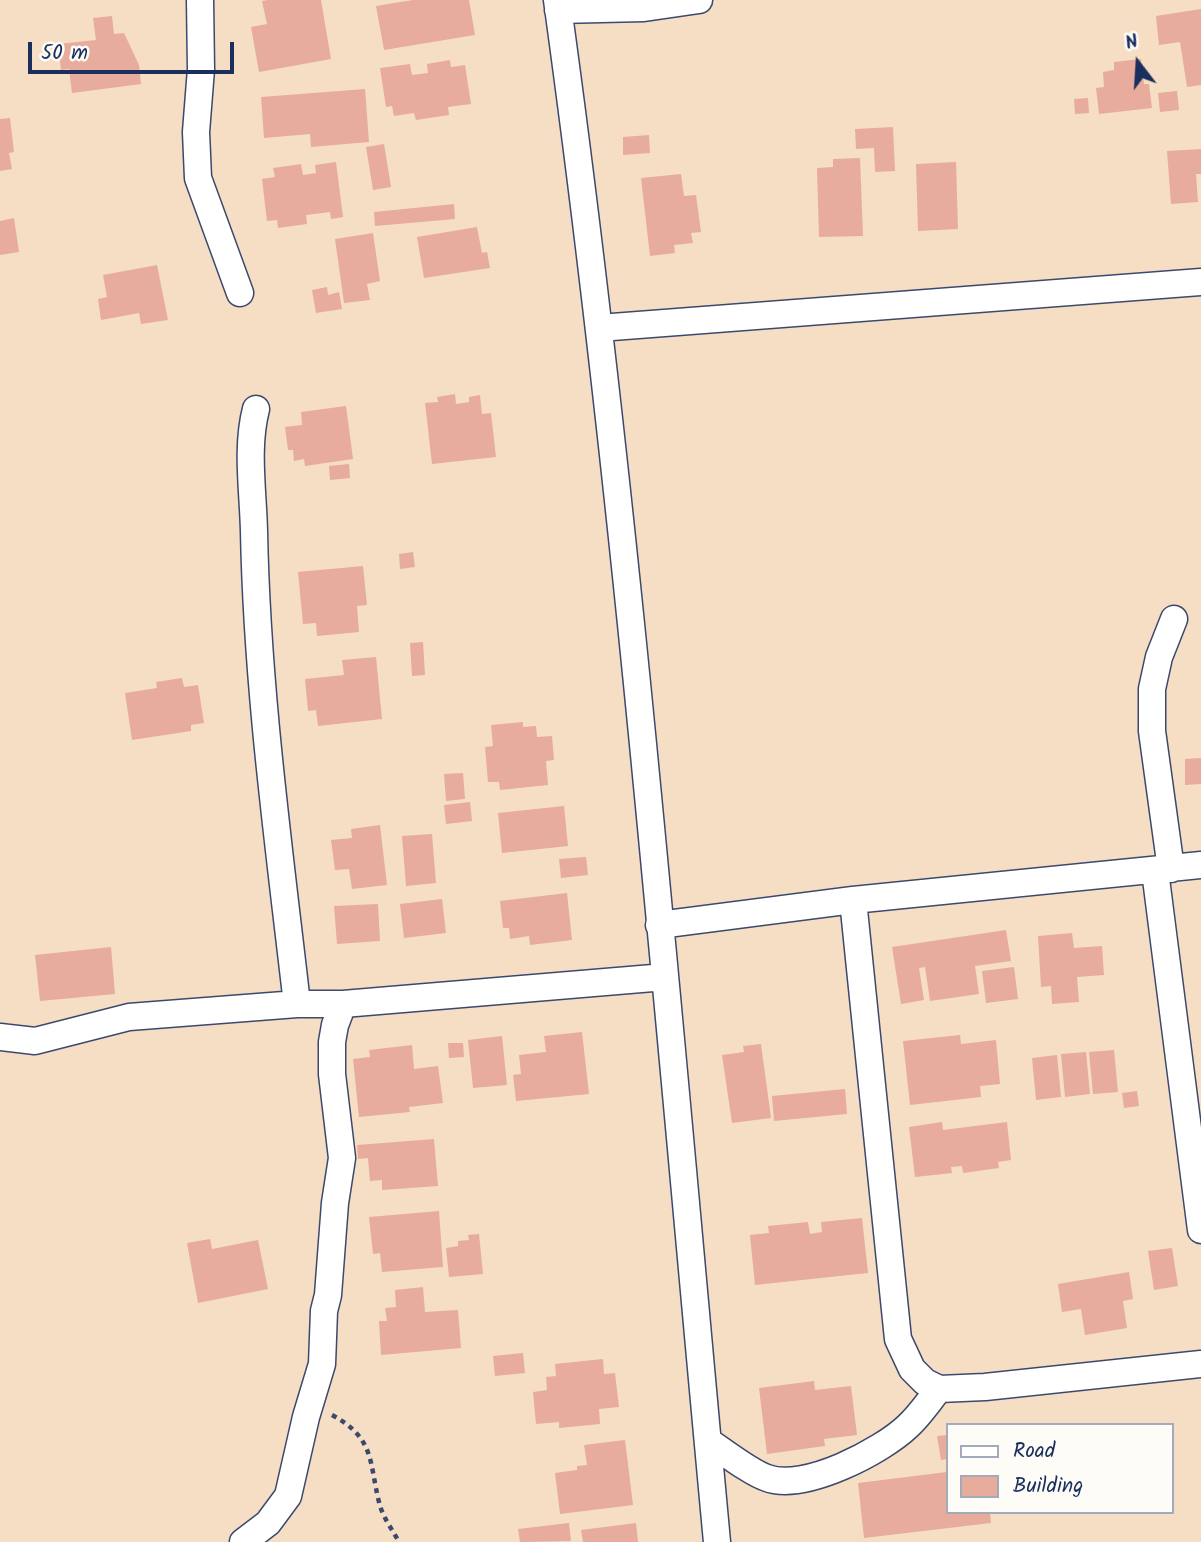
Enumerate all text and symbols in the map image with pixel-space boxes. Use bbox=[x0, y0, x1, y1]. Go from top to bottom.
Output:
text: N bbox=[1122, 27, 1142, 59]
scale bar bbox=[32, 28, 238, 72]
north arrow bbox=[1103, 28, 1173, 98]
text: 50 m bbox=[41, 37, 88, 70]
legend bbox=[946, 1423, 1173, 1514]
text: Road bbox=[1013, 1435, 1055, 1468]
text: Building bbox=[1013, 1470, 1083, 1503]

